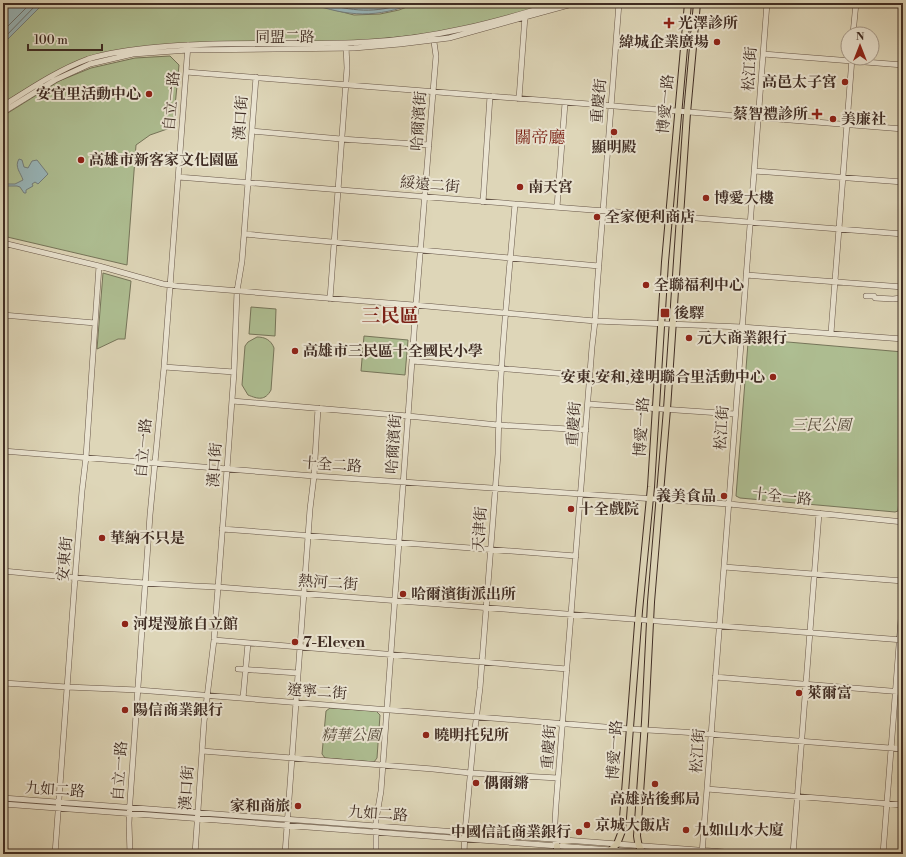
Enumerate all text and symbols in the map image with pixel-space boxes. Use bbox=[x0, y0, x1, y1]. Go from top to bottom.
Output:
place label: 光澤診所 bbox=[678, 14, 738, 33]
marker: 光澤診所 bbox=[663, 17, 675, 29]
scale bar bbox=[28, 26, 102, 52]
north arrow bbox=[840, 26, 880, 66]
street label: 同盟二路 bbox=[255, 28, 315, 47]
text: N bbox=[856, 30, 865, 44]
text: 100 m bbox=[34, 33, 68, 48]
place label: 緯城企業廣場 bbox=[619, 33, 709, 52]
marker: 緯城企業廣場 bbox=[712, 37, 722, 47]
street label: 松江街 bbox=[739, 46, 761, 92]
street label: 自立一路 bbox=[160, 70, 184, 132]
street label: 博愛一路 bbox=[654, 73, 678, 135]
place label: 高邑太子宮 bbox=[762, 73, 837, 92]
marker: 高邑太子宮 bbox=[840, 77, 850, 87]
street label: 重慶街 bbox=[588, 78, 610, 124]
place label: 安宜里活動中心 bbox=[36, 85, 141, 104]
marker: 安宜里活動中心 bbox=[144, 89, 154, 99]
street label: 哈爾濱街 bbox=[407, 90, 431, 152]
street label: 漢口街 bbox=[230, 95, 252, 141]
place label: 蔡智禮診所 bbox=[733, 105, 808, 124]
marker: 蔡智禮診所 bbox=[811, 108, 823, 120]
place label: 美廉社 bbox=[841, 110, 886, 129]
marker: 美廉社 bbox=[828, 114, 838, 124]
district label: 關帝廳 bbox=[515, 127, 566, 149]
marker: 顯明殿 bbox=[609, 127, 619, 137]
place label: 顯明殿 bbox=[591, 138, 637, 157]
place label: 高雄市新客家文化園區 bbox=[89, 151, 239, 170]
marker: 高雄市新客家文化園區 bbox=[76, 155, 86, 165]
street label: 綏遠二街 bbox=[399, 173, 461, 197]
place label: 南天宮 bbox=[528, 178, 573, 197]
marker: 南天宮 bbox=[515, 182, 525, 192]
place label: 博愛大樓 bbox=[714, 189, 774, 208]
marker: 博愛大樓 bbox=[701, 193, 711, 203]
place label: 全家便利商店 bbox=[605, 208, 695, 227]
marker: 全家便利商店 bbox=[592, 212, 602, 222]
place label: 全聯福利中心 bbox=[654, 276, 744, 295]
marker: 全聯福利中心 bbox=[641, 280, 651, 290]
district label: 三民區 bbox=[361, 304, 419, 328]
place label: 後驛 bbox=[674, 304, 704, 323]
marker: 後驛 bbox=[659, 307, 671, 319]
place label: 元大商業銀行 bbox=[697, 329, 787, 348]
marker: 元大商業銀行 bbox=[684, 333, 694, 343]
place label: 高雄市三民區十全國民小學 bbox=[303, 342, 483, 361]
marker: 高雄市三民區十全國民小學 bbox=[290, 346, 300, 356]
place label: 安東,安和,達明聯合里活動中心 bbox=[561, 368, 765, 387]
marker: 安東,安和,達明聯合里活動中心 bbox=[768, 372, 778, 382]
street label: 博愛一路 bbox=[630, 396, 654, 458]
street label: 重慶街 bbox=[563, 401, 585, 447]
street label: 松江街 bbox=[711, 405, 733, 451]
street label: 哈爾濱街 bbox=[382, 413, 406, 475]
park label: 三民公園 bbox=[791, 416, 853, 435]
street label: 自立一路 bbox=[132, 417, 156, 479]
street label: 漢口街 bbox=[204, 442, 226, 488]
street label: 十全二路 bbox=[301, 453, 363, 477]
street label: 十全一路 bbox=[751, 484, 813, 510]
place label: 義美食品 bbox=[656, 487, 716, 506]
marker: 義美食品 bbox=[719, 491, 729, 501]
place label: 十全戲院 bbox=[579, 500, 639, 519]
marker: 十全戲院 bbox=[566, 504, 576, 514]
street label: 天津街 bbox=[469, 506, 491, 552]
place label: 華納不只是 bbox=[110, 529, 185, 548]
marker: 華納不只是 bbox=[97, 533, 107, 543]
street label: 安東街 bbox=[54, 536, 76, 582]
street label: 熱河二街 bbox=[297, 571, 359, 595]
place label: 哈爾濱街派出所 bbox=[411, 585, 516, 604]
marker: 哈爾濱街派出所 bbox=[398, 589, 408, 599]
place label: 河堤漫旅自立館 bbox=[133, 615, 238, 634]
marker: 河堤漫旅自立館 bbox=[120, 619, 130, 629]
place label: 7-Eleven bbox=[303, 633, 366, 652]
marker: 7-Eleven bbox=[290, 637, 300, 647]
street label: 遼寧二街 bbox=[286, 680, 348, 704]
place label: 萊爾富 bbox=[807, 684, 852, 703]
marker: 萊爾富 bbox=[794, 688, 804, 698]
place label: 陽信商業銀行 bbox=[133, 701, 223, 720]
marker: 陽信商業銀行 bbox=[120, 705, 130, 715]
street label: 博愛一路 bbox=[603, 719, 627, 781]
street label: 重慶街 bbox=[538, 724, 560, 770]
park label: 精華公園 bbox=[321, 726, 383, 745]
place label: 曉明托兒所 bbox=[434, 726, 509, 745]
street label: 松江街 bbox=[687, 728, 709, 774]
marker: 曉明托兒所 bbox=[421, 730, 431, 740]
street label: 自立一路 bbox=[108, 740, 132, 802]
street label: 漢口街 bbox=[176, 765, 198, 811]
place label: 偶爾鏘 bbox=[484, 774, 529, 793]
street label: 九如二路 bbox=[24, 778, 86, 802]
marker: 偶爾鏘 bbox=[471, 778, 481, 788]
marker: 高雄站後郵局 bbox=[650, 779, 660, 789]
place label: 高雄站後郵局 bbox=[610, 790, 700, 809]
place label: 家和商旅 bbox=[230, 797, 290, 816]
marker: 家和商旅 bbox=[293, 801, 303, 811]
street label: 九如二路 bbox=[347, 802, 409, 826]
place label: 京城大飯店 bbox=[595, 816, 670, 835]
marker: 京城大飯店 bbox=[582, 820, 592, 830]
place label: 九如山水大廈 bbox=[694, 821, 784, 840]
place label: 中國信託商業銀行 bbox=[451, 823, 571, 842]
marker: 九如山水大廈 bbox=[681, 825, 691, 835]
marker: 中國信託商業銀行 bbox=[574, 827, 584, 837]

